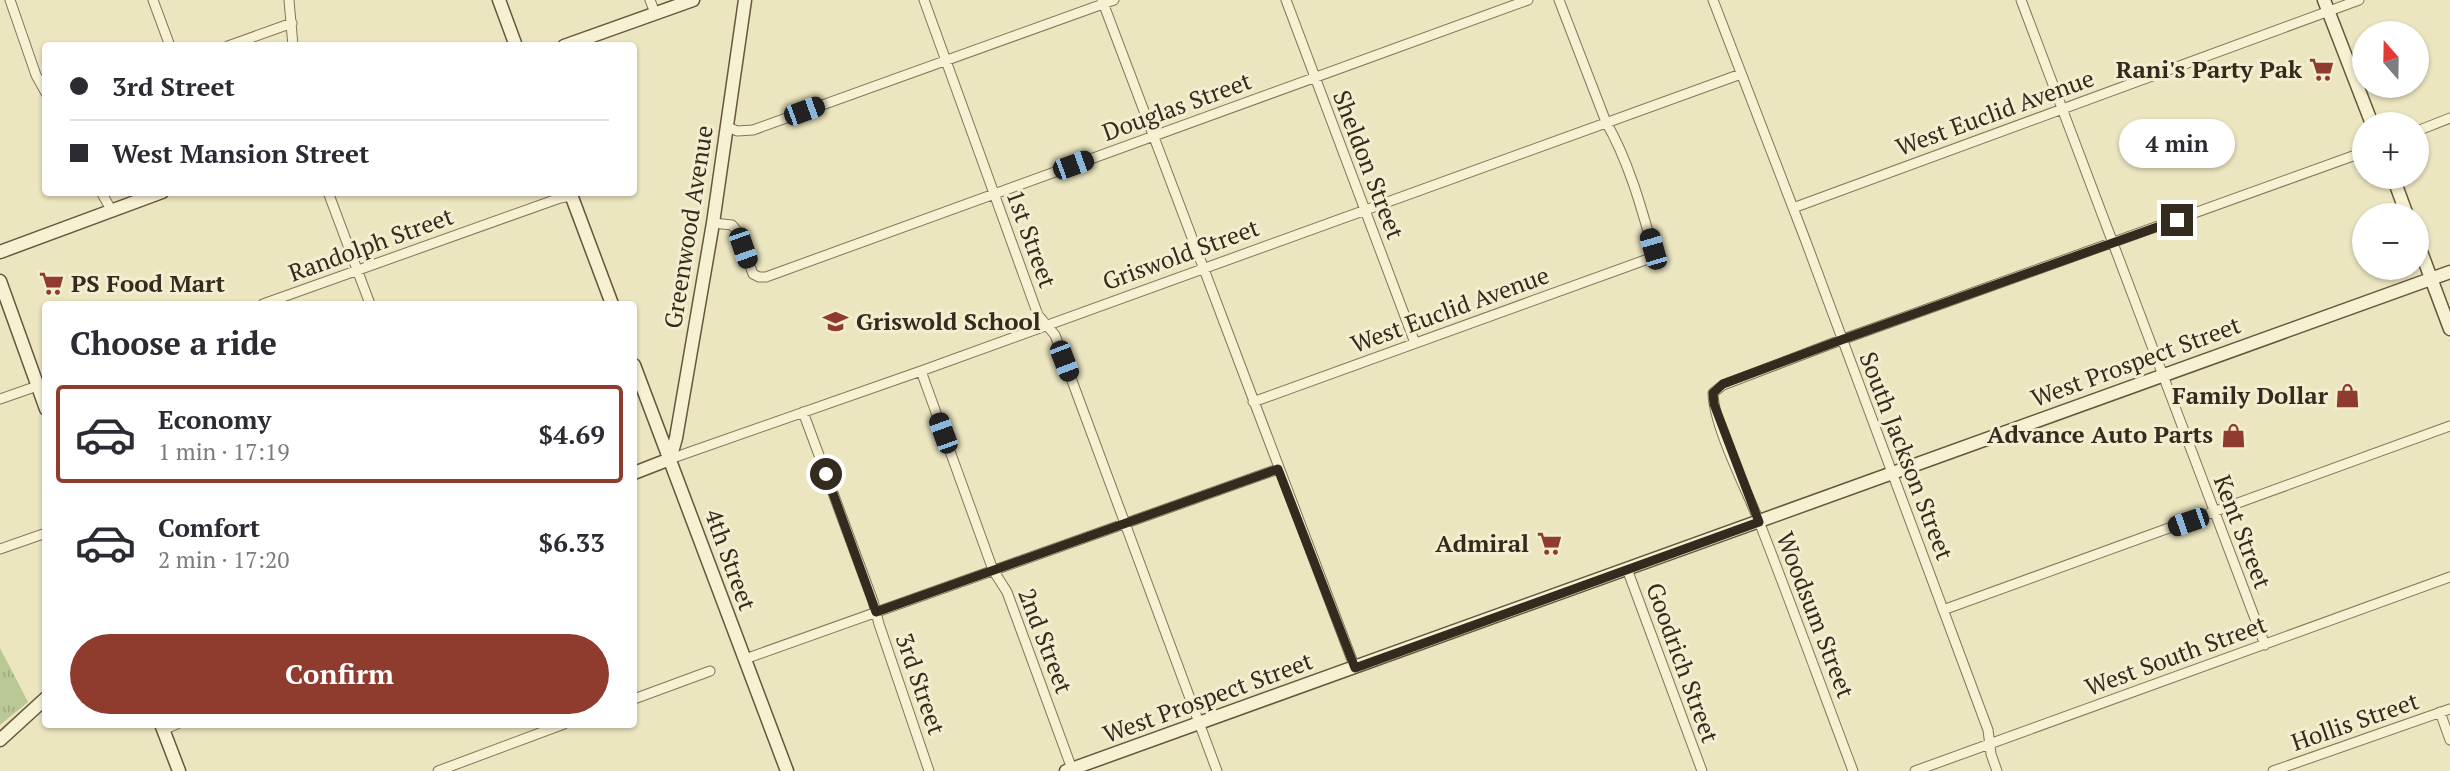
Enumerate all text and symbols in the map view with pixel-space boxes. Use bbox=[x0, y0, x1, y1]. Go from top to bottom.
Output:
north arrow bbox=[2352, 21, 2429, 98]
map controls bbox=[2352, 21, 2429, 280]
place label: Rani's Party Pak bbox=[2116, 53, 2302, 85]
supermarket icon: Rani's Party Pak bbox=[2308, 56, 2336, 84]
street label: West Euclid Avenue bbox=[1891, 61, 2098, 163]
street label: Douglas Street bbox=[1098, 64, 1256, 148]
text: 3rd Street bbox=[112, 69, 235, 103]
street label: Sheldon Street bbox=[1326, 86, 1412, 244]
car bbox=[781, 94, 828, 128]
button: + bbox=[2352, 112, 2429, 189]
callout: 4 min bbox=[2119, 118, 2235, 168]
street label: Greenwood Avenue bbox=[656, 123, 720, 331]
text: 4 min bbox=[2146, 128, 2208, 159]
text: West Mansion Street bbox=[112, 136, 369, 170]
car bbox=[1050, 148, 1097, 182]
street label: 1st Street bbox=[999, 185, 1064, 292]
street label: Randolph Street bbox=[284, 199, 458, 289]
button: − bbox=[2352, 203, 2429, 280]
route end bbox=[2161, 204, 2193, 236]
street label: Griswold Street bbox=[1098, 211, 1263, 297]
car bbox=[727, 225, 760, 271]
car bbox=[1638, 226, 1669, 272]
street label: West Euclid Avenue bbox=[1346, 258, 1553, 360]
place label: PS Food Mart bbox=[71, 267, 225, 299]
supermarket icon: PS Food Mart bbox=[37, 270, 65, 298]
place label: Griswold School bbox=[856, 305, 1041, 337]
school or university icon: Griswold School bbox=[822, 308, 850, 336]
street label: West Prospect Street bbox=[2026, 308, 2245, 414]
text: Choose a ride bbox=[70, 322, 277, 364]
car bbox=[1047, 338, 1082, 384]
street label: South Jackson Street bbox=[1853, 347, 1961, 564]
place label: Family Dollar bbox=[2172, 379, 2329, 411]
shop icon: Family Dollar bbox=[2334, 382, 2362, 410]
text: Economy bbox=[158, 402, 271, 436]
icon: car bbox=[74, 403, 137, 466]
car bbox=[926, 410, 961, 456]
text: $4.69 bbox=[539, 417, 605, 451]
place label: Advance Auto Parts bbox=[1987, 418, 2213, 450]
shop icon: Advance Auto Parts bbox=[2219, 421, 2247, 449]
text: 1 min · 17:19 bbox=[158, 436, 290, 467]
route start bbox=[810, 458, 842, 490]
street label: Kent Street bbox=[2207, 470, 2279, 593]
street label: 4th Street bbox=[698, 505, 764, 615]
car bbox=[2165, 505, 2212, 539]
text: Comfort bbox=[158, 510, 260, 544]
icon: car bbox=[74, 511, 137, 574]
text: $6.33 bbox=[539, 525, 605, 559]
place label: Admiral bbox=[1435, 527, 1529, 559]
street label: Woodsum Street bbox=[1770, 527, 1862, 702]
supermarket icon: Admiral bbox=[1535, 530, 1563, 558]
text: 2 min · 17:20 bbox=[158, 544, 290, 575]
street label: Goodrich Street bbox=[1639, 578, 1727, 747]
street label: 2nd Street bbox=[1011, 583, 1081, 698]
street label: West South Street bbox=[2081, 607, 2271, 703]
street label: 3rd Street bbox=[889, 629, 953, 739]
button: Confirm bbox=[70, 634, 609, 714]
street label: West Prospect Street bbox=[1098, 644, 1317, 750]
street label: Hollis Street bbox=[2287, 684, 2423, 758]

